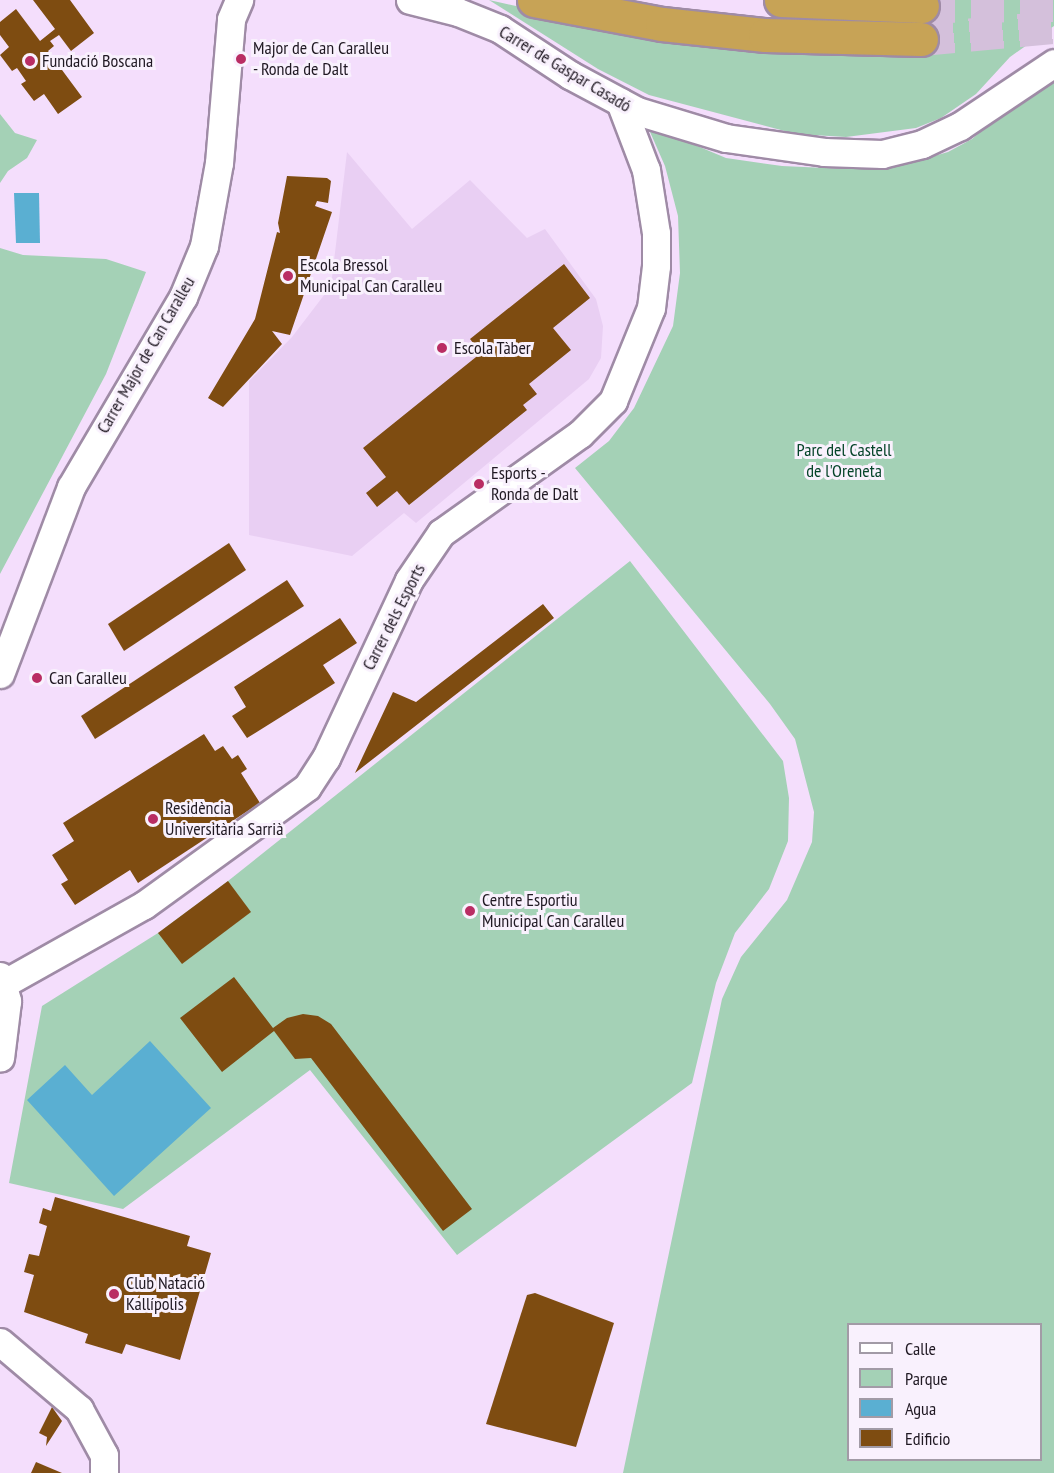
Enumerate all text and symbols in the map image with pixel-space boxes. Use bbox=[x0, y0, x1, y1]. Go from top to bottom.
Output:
street label: Carrer de Gaspar Casadó bbox=[495, 21, 635, 117]
place label: Major de Can Caralleu - Ronda de Dalt bbox=[253, 38, 389, 80]
place label: Fundació Boscana bbox=[42, 50, 153, 72]
marker: Major de Can Caralleu - Ronda de Dalt bbox=[234, 52, 248, 66]
marker: Fundació Boscana bbox=[23, 54, 37, 68]
place label: Escola Bressol Municipal Can Caralleu bbox=[300, 255, 442, 298]
marker: Escola Bressol Municipal Can Caralleu bbox=[281, 269, 295, 283]
street label: Carrer Major de Can Caralleu bbox=[92, 273, 200, 437]
place label: Escola Tàber bbox=[454, 337, 531, 359]
marker: Escola Tàber bbox=[435, 341, 449, 355]
park label: Parc del Castell de l'Oreneta bbox=[796, 440, 892, 482]
place label: Esports - Ronda de Dalt bbox=[491, 463, 578, 506]
marker: Esports - Ronda de Dalt bbox=[472, 477, 486, 491]
street label: Carrer dels Esports bbox=[358, 560, 430, 674]
place label: Can Caralleu bbox=[49, 667, 127, 689]
marker: Can Caralleu bbox=[30, 671, 44, 685]
place label: Residència Universitària Sarrià bbox=[165, 798, 283, 840]
marker: Residència Universitària Sarrià bbox=[146, 812, 160, 826]
place label: Centre Esportiu Municipal Can Caralleu bbox=[482, 890, 624, 932]
marker: Centre Esportiu Municipal Can Caralleu bbox=[463, 904, 477, 918]
place label: Club Natació Kallípolis bbox=[126, 1273, 205, 1316]
marker: Club Natació Kallípolis bbox=[107, 1287, 121, 1301]
legend bbox=[847, 1323, 1042, 1461]
text: Calle bbox=[905, 1337, 936, 1360]
text: Parque bbox=[905, 1367, 948, 1390]
text: Agua bbox=[905, 1397, 936, 1420]
text: Edificio bbox=[905, 1427, 950, 1450]

